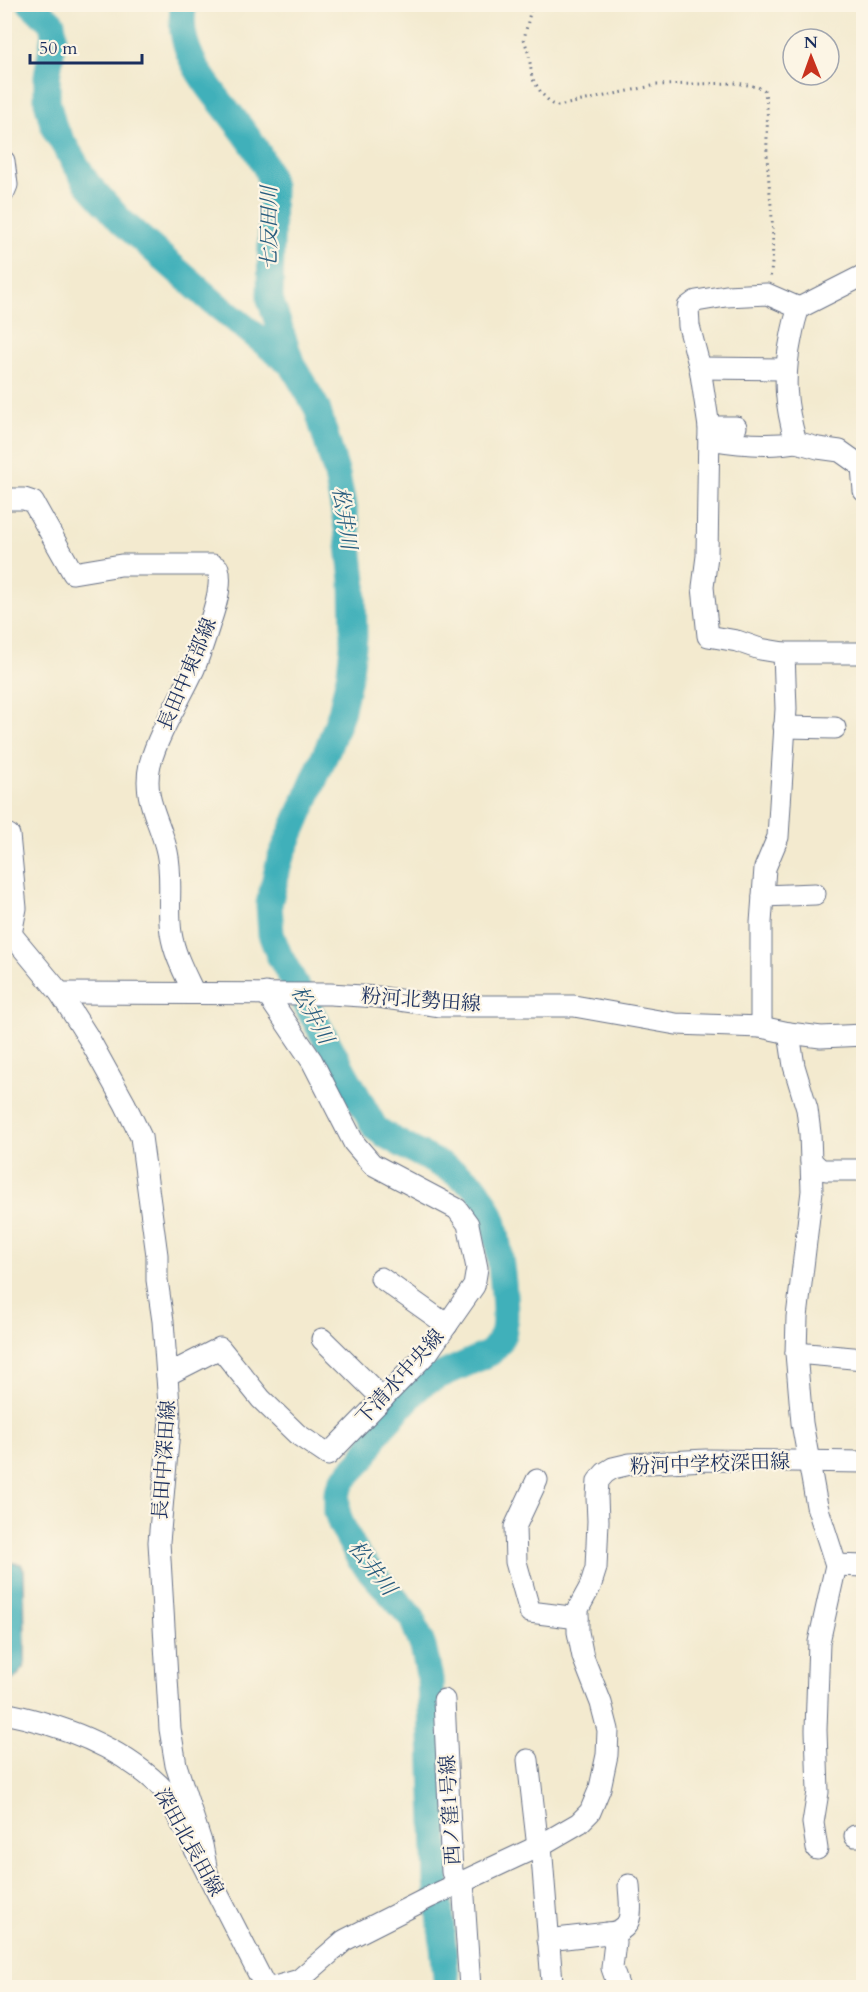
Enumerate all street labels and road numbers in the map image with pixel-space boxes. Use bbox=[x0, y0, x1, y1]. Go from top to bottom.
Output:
street label: 長田中東部線 bbox=[151, 613, 223, 735]
street label: 粉河北勢田線 bbox=[360, 982, 482, 1018]
street label: 下清水中央線 bbox=[350, 1323, 450, 1431]
street label: 長田中深田線 bbox=[146, 1399, 182, 1521]
street label: 粉河中学校深田線 bbox=[630, 1448, 790, 1480]
street label: 西ノ窪1号線 bbox=[434, 1754, 466, 1866]
street label: 深田北長田線 bbox=[148, 1783, 230, 1901]

